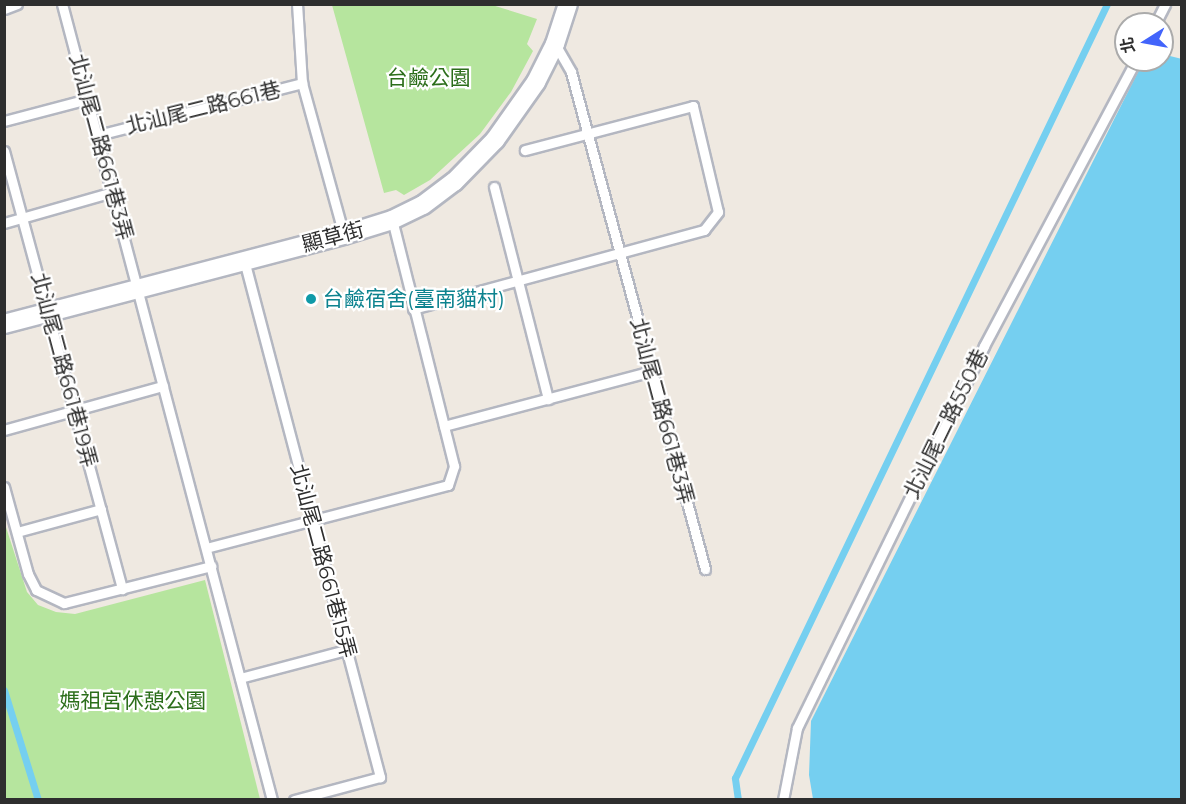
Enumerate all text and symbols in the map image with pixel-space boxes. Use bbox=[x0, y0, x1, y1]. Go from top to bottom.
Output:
north arrow bbox=[1114, 12, 1174, 72]
text: 北 bbox=[1117, 35, 1139, 55]
street label: 北汕尾二路661巷3弄 bbox=[64, 51, 138, 243]
park label: 台鹼公園 bbox=[387, 65, 471, 91]
street label: 北汕尾二路661巷 bbox=[123, 77, 283, 139]
street label: 顯草街 bbox=[299, 217, 367, 257]
street label: 北汕尾二路661巷19弄 bbox=[26, 270, 102, 470]
place label: 台鹼宿舍(臺南貓村) bbox=[323, 286, 505, 312]
marker: 台鹼宿舍(臺南貓村) bbox=[304, 292, 318, 306]
street label: 北汕尾二路661巷3弄 bbox=[625, 315, 699, 507]
street label: 北汕尾二路550巷 bbox=[899, 345, 993, 503]
street label: 北汕尾二路661巷15弄 bbox=[285, 461, 361, 661]
park label: 媽祖宮休憩公園 bbox=[60, 688, 206, 714]

